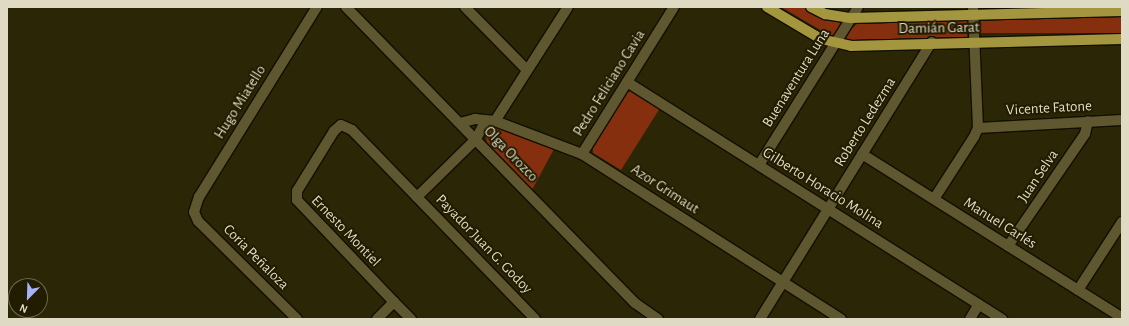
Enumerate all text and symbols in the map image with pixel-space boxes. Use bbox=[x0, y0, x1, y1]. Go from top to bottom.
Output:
street label: Damián Garat bbox=[898, 18, 980, 38]
street label: Buenaventura Luna bbox=[759, 25, 833, 131]
street label: Pedro Feliciano Cavia bbox=[569, 27, 649, 139]
street label: Hugo Miatello bbox=[210, 62, 270, 142]
street label: Roberto Ledezma bbox=[830, 74, 900, 170]
street label: Vicente Fatone bbox=[1006, 97, 1092, 119]
street label: Olga Orozco bbox=[480, 122, 542, 186]
street label: Gilberto Horacio Molina bbox=[759, 143, 887, 233]
street label: Juan Selva bbox=[1014, 146, 1062, 206]
street label: Azor Grimaut bbox=[628, 160, 702, 218]
street label: Payador Juan G. Godoy bbox=[432, 191, 536, 297]
street label: Ernesto Montiel bbox=[308, 192, 384, 270]
street label: Manuel Carlés bbox=[960, 193, 1040, 253]
street label: Coria Peñaloza bbox=[219, 220, 293, 294]
north arrow bbox=[8, 278, 48, 318]
text: N bbox=[18, 302, 29, 315]

